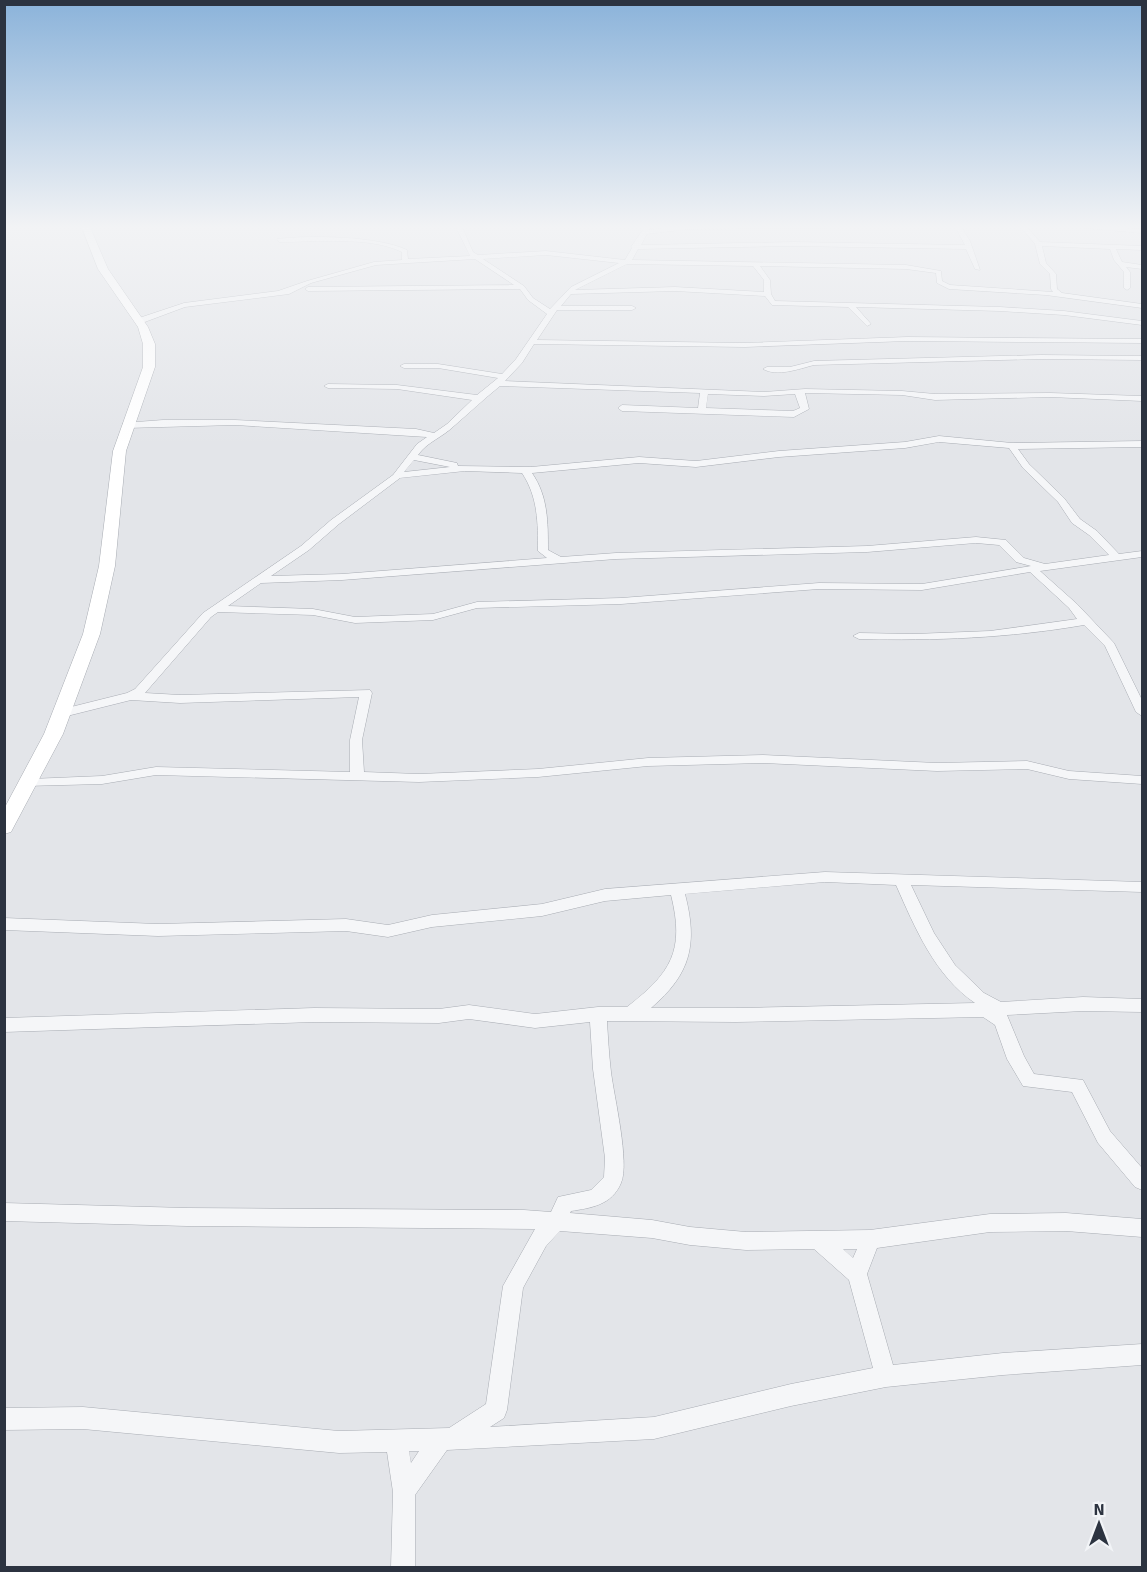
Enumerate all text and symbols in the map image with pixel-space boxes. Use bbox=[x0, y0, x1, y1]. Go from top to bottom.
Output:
north arrow bbox=[1069, 1494, 1129, 1554]
text: N bbox=[1093, 1500, 1105, 1520]

